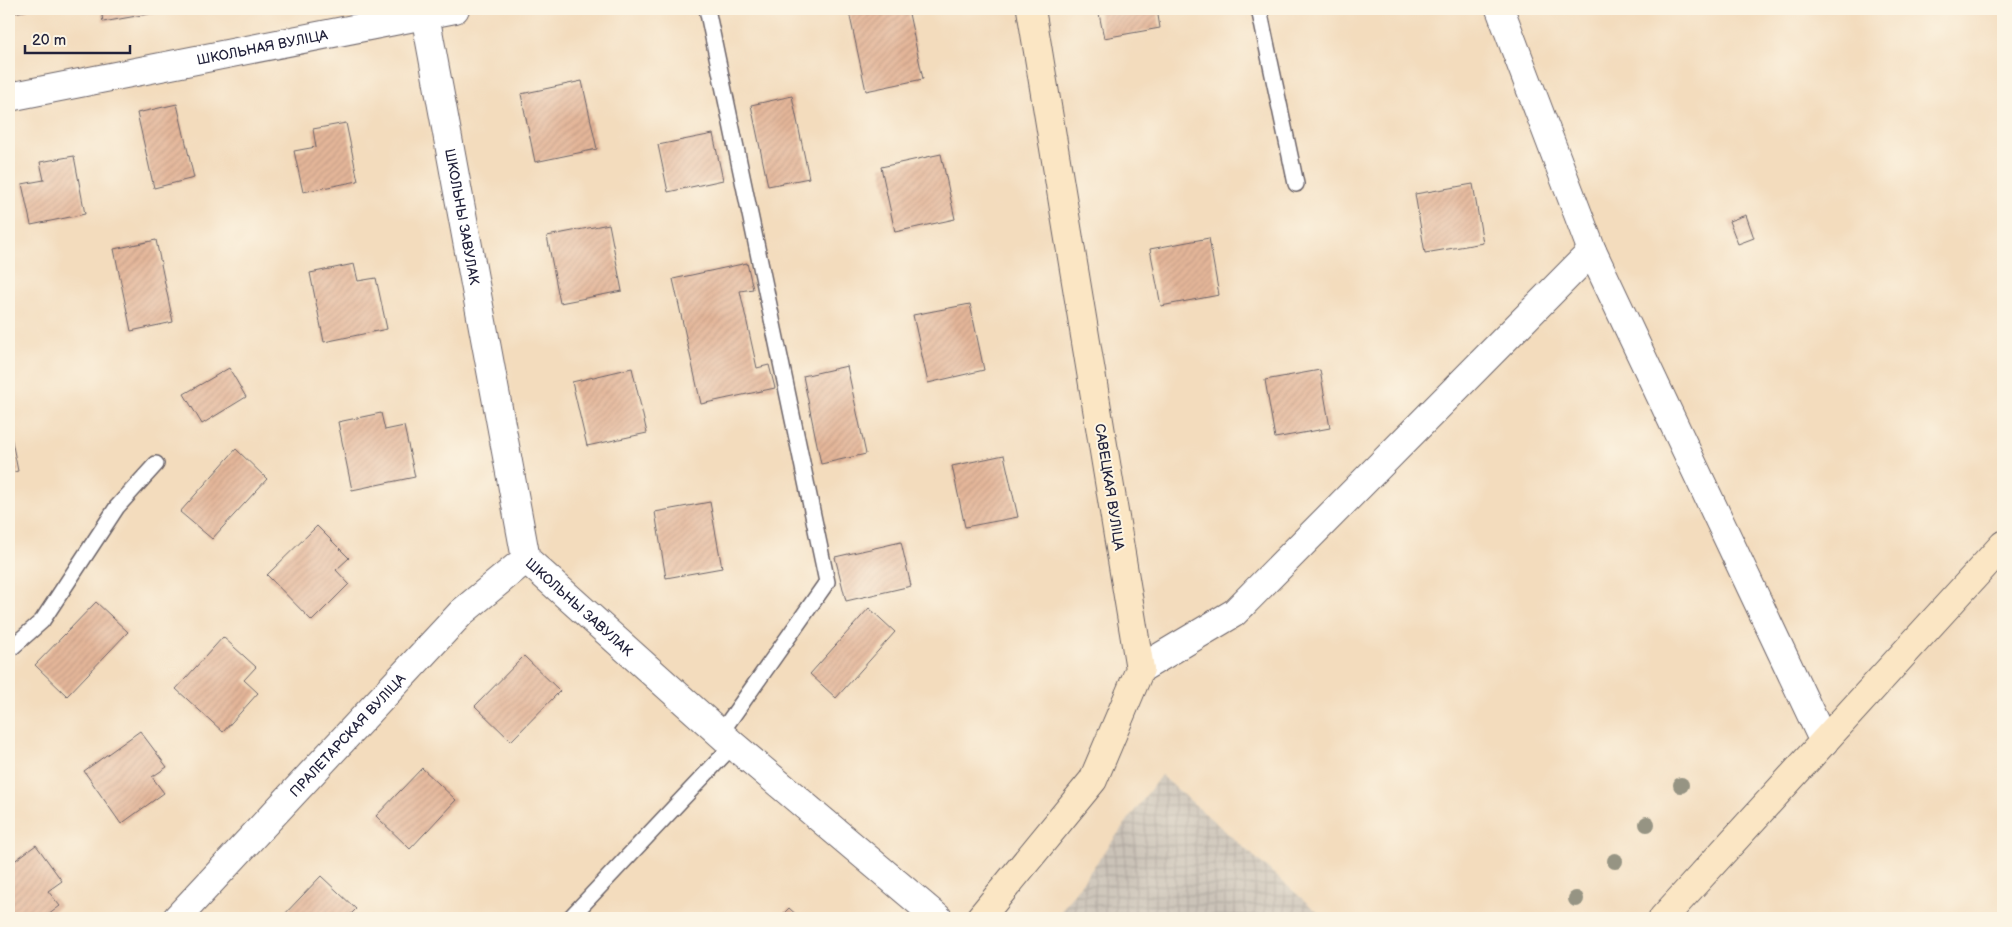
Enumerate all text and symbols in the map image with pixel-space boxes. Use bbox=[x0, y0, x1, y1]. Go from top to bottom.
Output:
scale bar bbox=[25, 22, 130, 54]
street label: ШКОЛЬНАЯ ВУЛІЦА bbox=[195, 26, 330, 69]
text: 20 m bbox=[32, 31, 66, 50]
street label: ШКОЛЬНЫ ЗАВУЛАК bbox=[441, 147, 483, 287]
street label: САВЕЦКАЯ ВУЛІЦА bbox=[1091, 423, 1128, 552]
street label: ШКОЛЬНЫ ЗАВУЛАК bbox=[522, 555, 637, 660]
street label: ПРАЛЕТАРСКАЯ ВУЛІЦА bbox=[286, 670, 410, 801]

